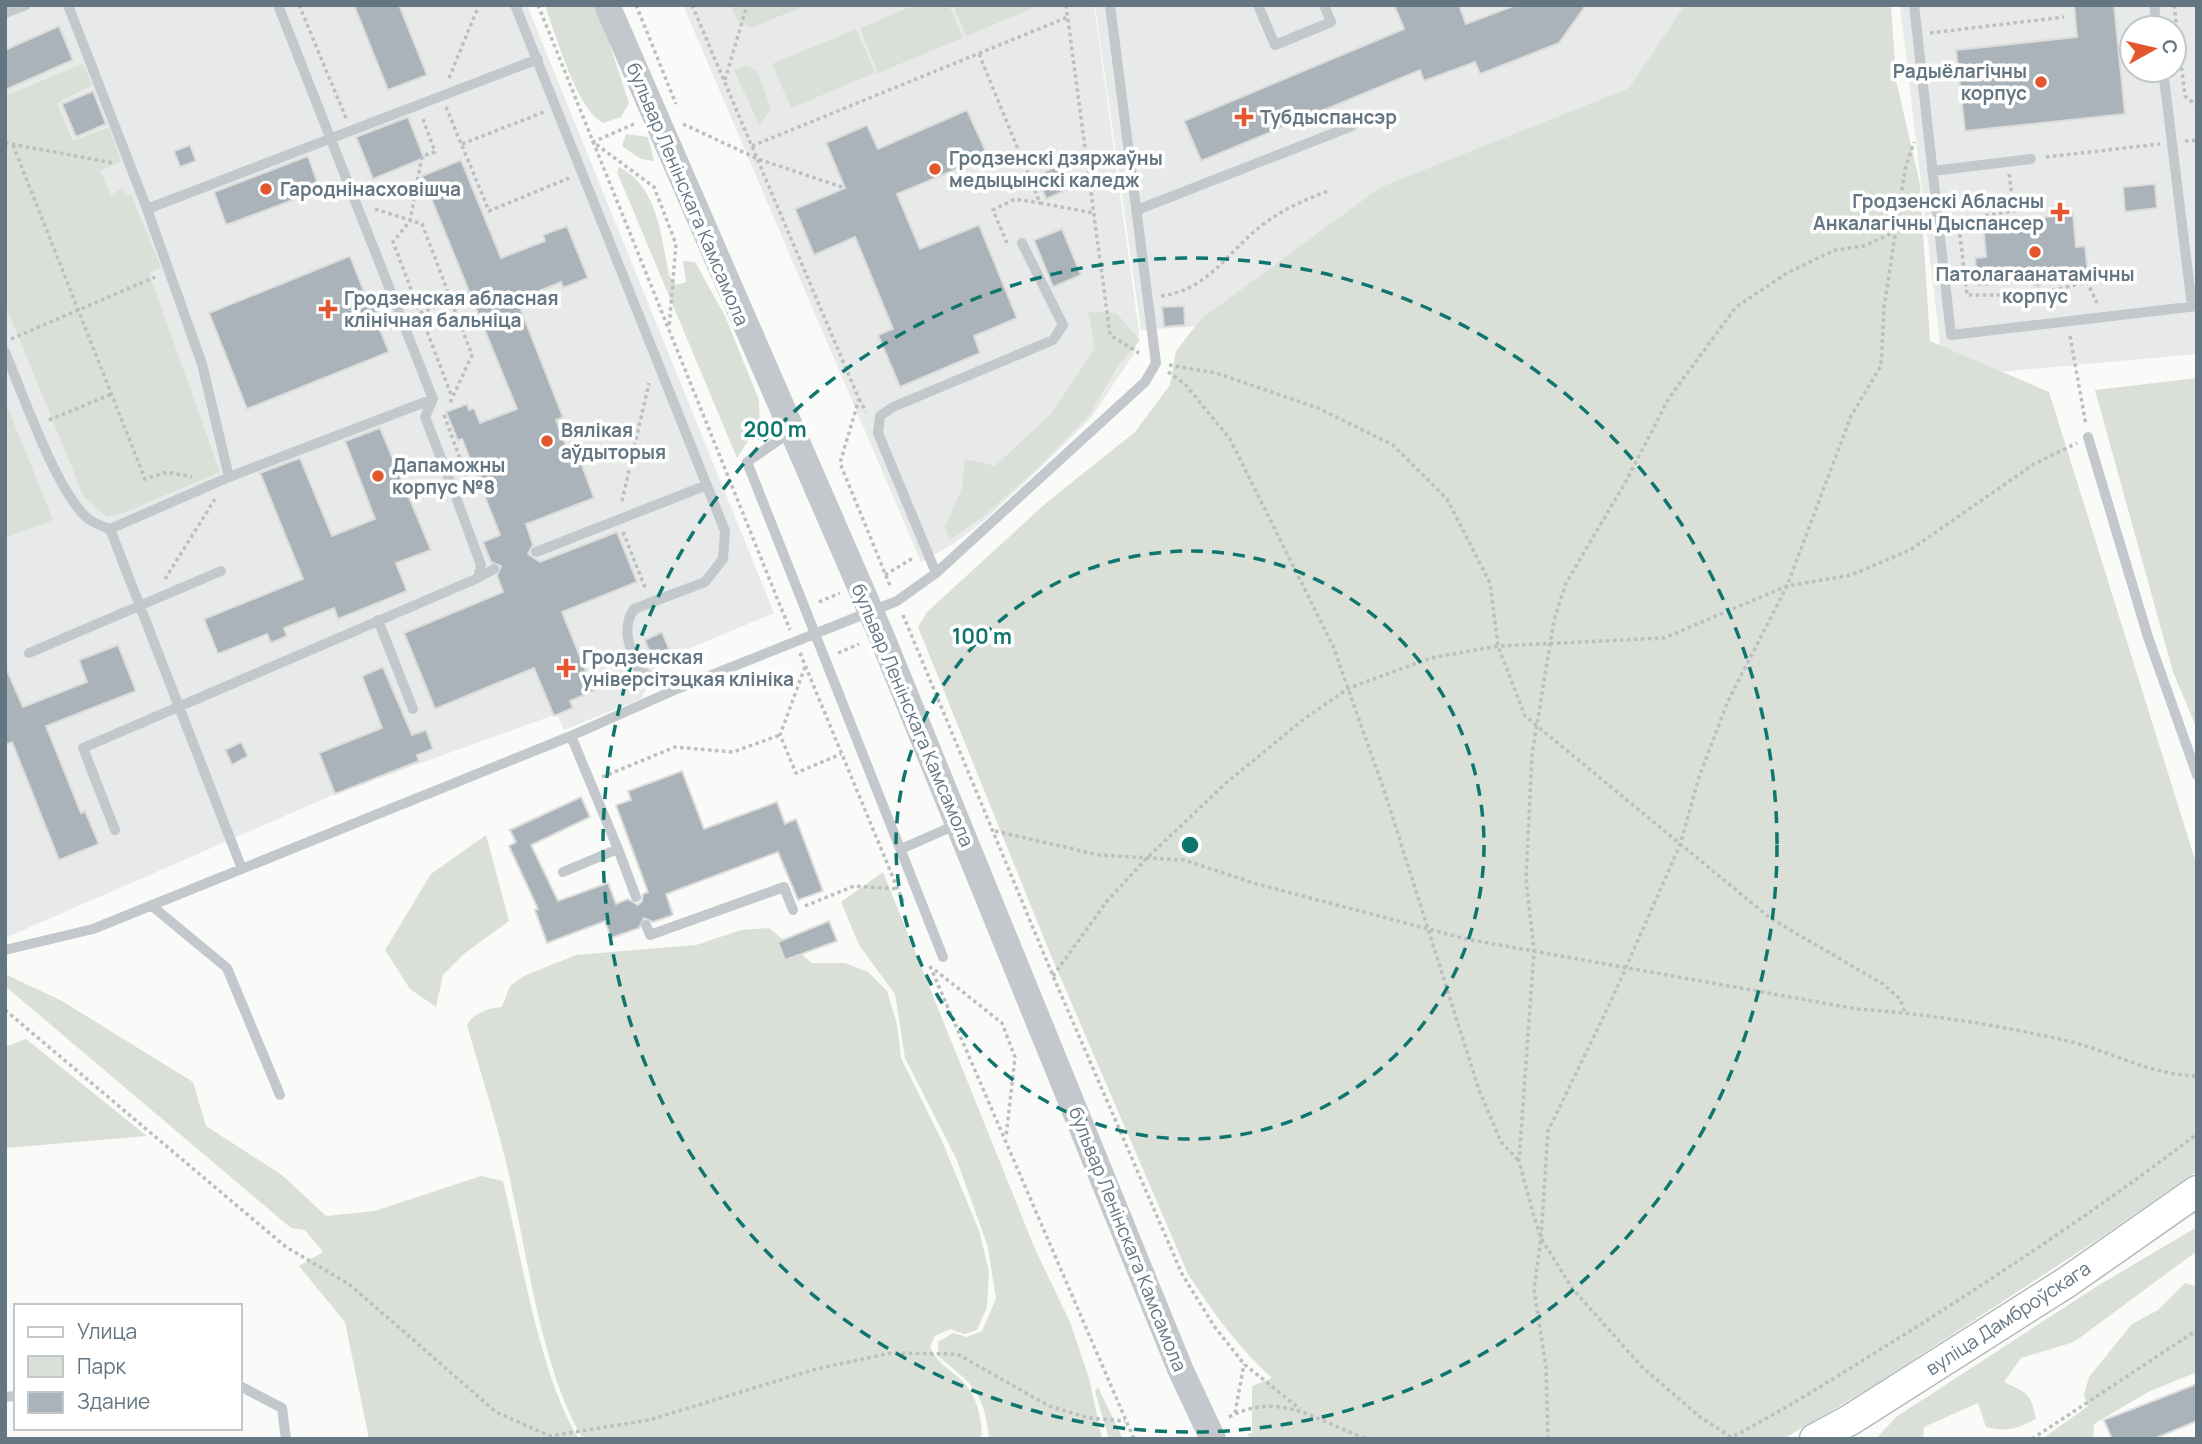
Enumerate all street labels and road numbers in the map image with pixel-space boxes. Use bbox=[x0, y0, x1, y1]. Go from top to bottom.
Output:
street label: бульвар Ленінскага Камсамола bbox=[621, 58, 755, 330]
street label: бульвар Ленінскага Камсамола bbox=[846, 579, 980, 851]
street label: бульвар Ленінскага Камсамола bbox=[1063, 1103, 1193, 1375]
street label: вуліца Дамброўскага bbox=[1921, 1255, 2095, 1381]

